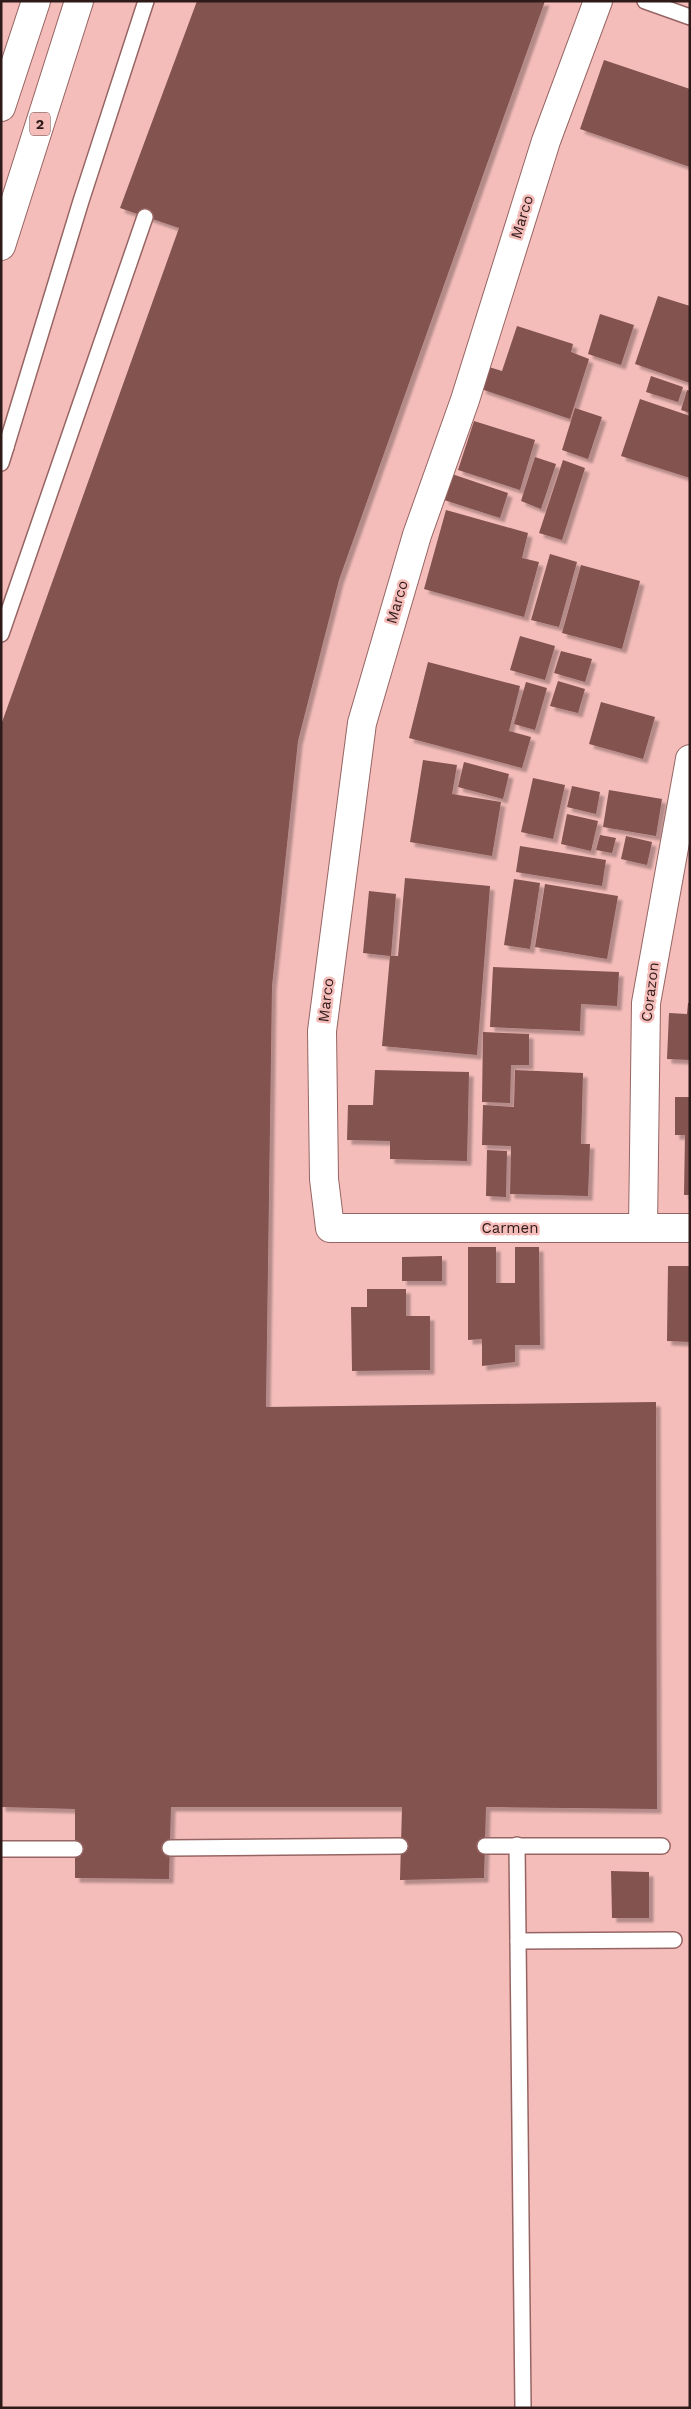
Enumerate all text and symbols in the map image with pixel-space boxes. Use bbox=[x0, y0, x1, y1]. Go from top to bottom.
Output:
road number: 2 bbox=[30, 112, 50, 136]
street label: Marco bbox=[507, 193, 537, 241]
street label: Marco bbox=[382, 578, 412, 626]
street label: Corazon bbox=[637, 961, 663, 1023]
street label: Marco bbox=[314, 977, 338, 1023]
street label: Carmen bbox=[481, 1219, 539, 1237]

